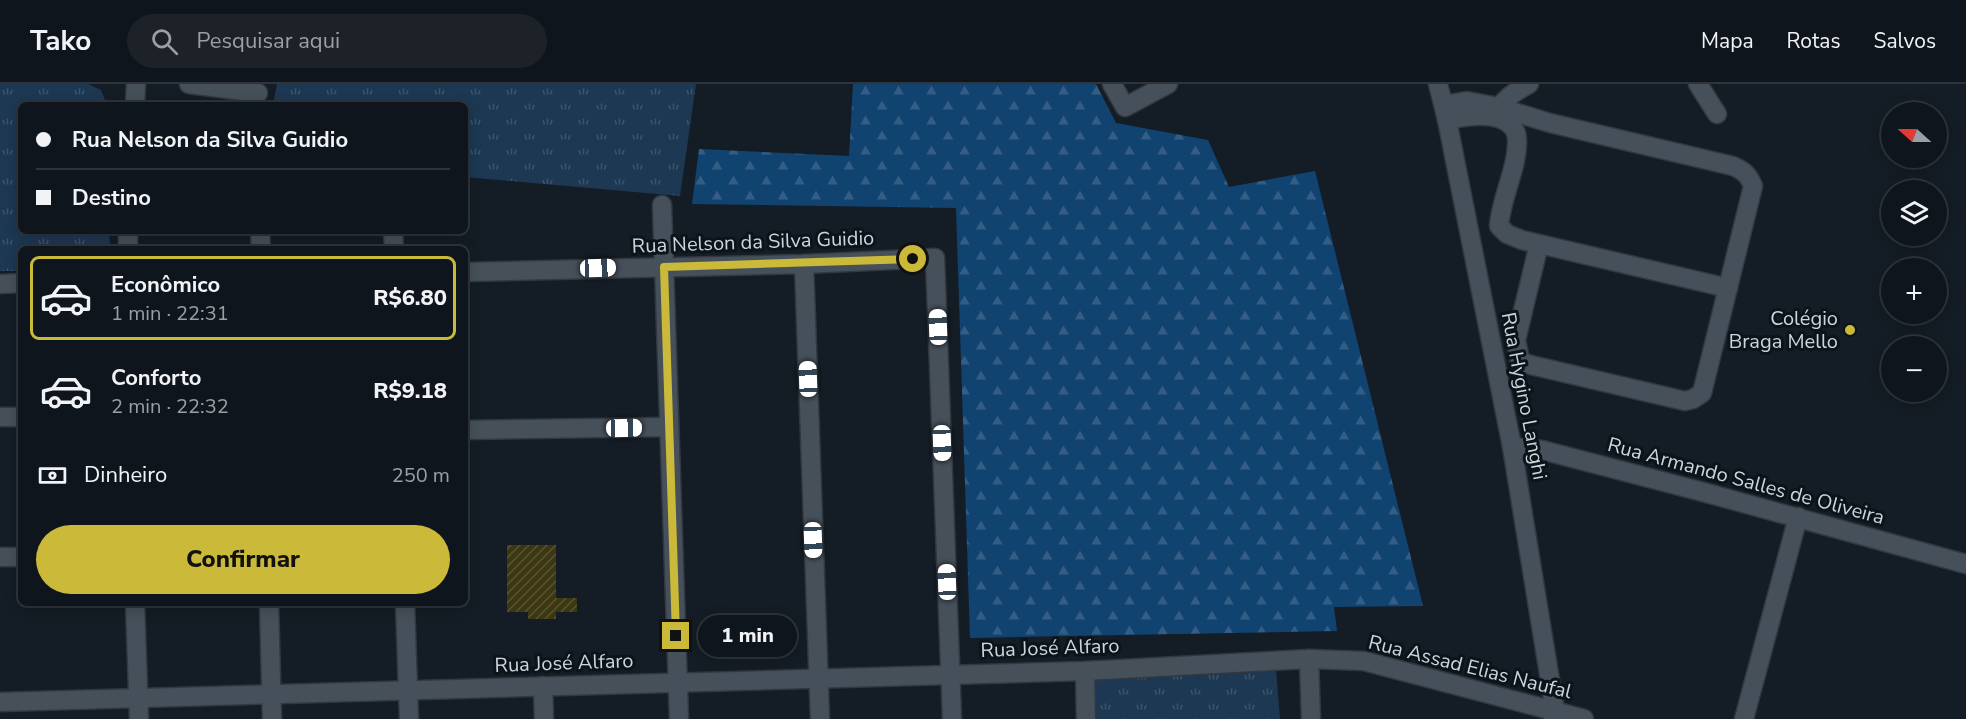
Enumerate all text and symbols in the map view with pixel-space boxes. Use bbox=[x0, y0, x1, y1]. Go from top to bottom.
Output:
search box bbox=[127, 14, 547, 68]
text: Tako bbox=[30, 22, 91, 60]
icon: search bbox=[148, 25, 181, 58]
text: Pesquisar aqui bbox=[196, 26, 340, 56]
text: Mapa bbox=[1701, 27, 1754, 55]
text: Rotas bbox=[1787, 27, 1841, 55]
text: Salvos bbox=[1874, 27, 1936, 55]
north arrow bbox=[1881, 102, 1947, 168]
map controls bbox=[1881, 102, 1947, 402]
text: Rua Nelson da Silva Guidio bbox=[72, 125, 348, 155]
button: layers bbox=[1881, 180, 1947, 246]
text: Destino bbox=[72, 183, 151, 213]
street label: Rua Nelson da Silva Guidio bbox=[631, 224, 875, 260]
route start bbox=[899, 245, 926, 272]
car bbox=[580, 258, 616, 278]
button: + bbox=[1881, 258, 1947, 324]
text: Econômico bbox=[111, 270, 220, 300]
icon: car bbox=[39, 271, 93, 325]
text: R$6.80 bbox=[373, 283, 447, 313]
text: 1 min · 22:31 bbox=[111, 300, 229, 327]
place label: Colégio Braga Mello bbox=[1729, 305, 1838, 355]
car bbox=[928, 309, 948, 345]
street label: Rua Hygino Langhi bbox=[1495, 310, 1553, 482]
marker: Colégio Braga Mello bbox=[1843, 323, 1857, 337]
button: − bbox=[1881, 336, 1947, 402]
car bbox=[798, 361, 818, 397]
text: Conforto bbox=[111, 363, 201, 393]
icon: car bbox=[39, 364, 93, 418]
text: R$9.18 bbox=[373, 376, 447, 406]
text: 2 min · 22:32 bbox=[111, 393, 229, 420]
car bbox=[606, 419, 642, 437]
car bbox=[932, 425, 952, 461]
street label: Rua Armando Salles de Oliveira bbox=[1605, 431, 1887, 531]
icon: cash bbox=[36, 459, 69, 492]
text: Dinheiro bbox=[84, 460, 167, 490]
text: 250 m bbox=[392, 462, 450, 489]
car bbox=[803, 522, 823, 558]
button: Confirmar bbox=[36, 525, 450, 594]
car bbox=[937, 564, 957, 600]
callout: 1 min bbox=[697, 615, 796, 657]
route end bbox=[662, 622, 689, 649]
text: 1 min bbox=[721, 622, 774, 649]
street label: Rua Assad Elias Naufal bbox=[1365, 629, 1575, 705]
street label: Rua José Alfaro bbox=[980, 632, 1120, 664]
street label: Rua José Alfaro bbox=[494, 647, 634, 679]

